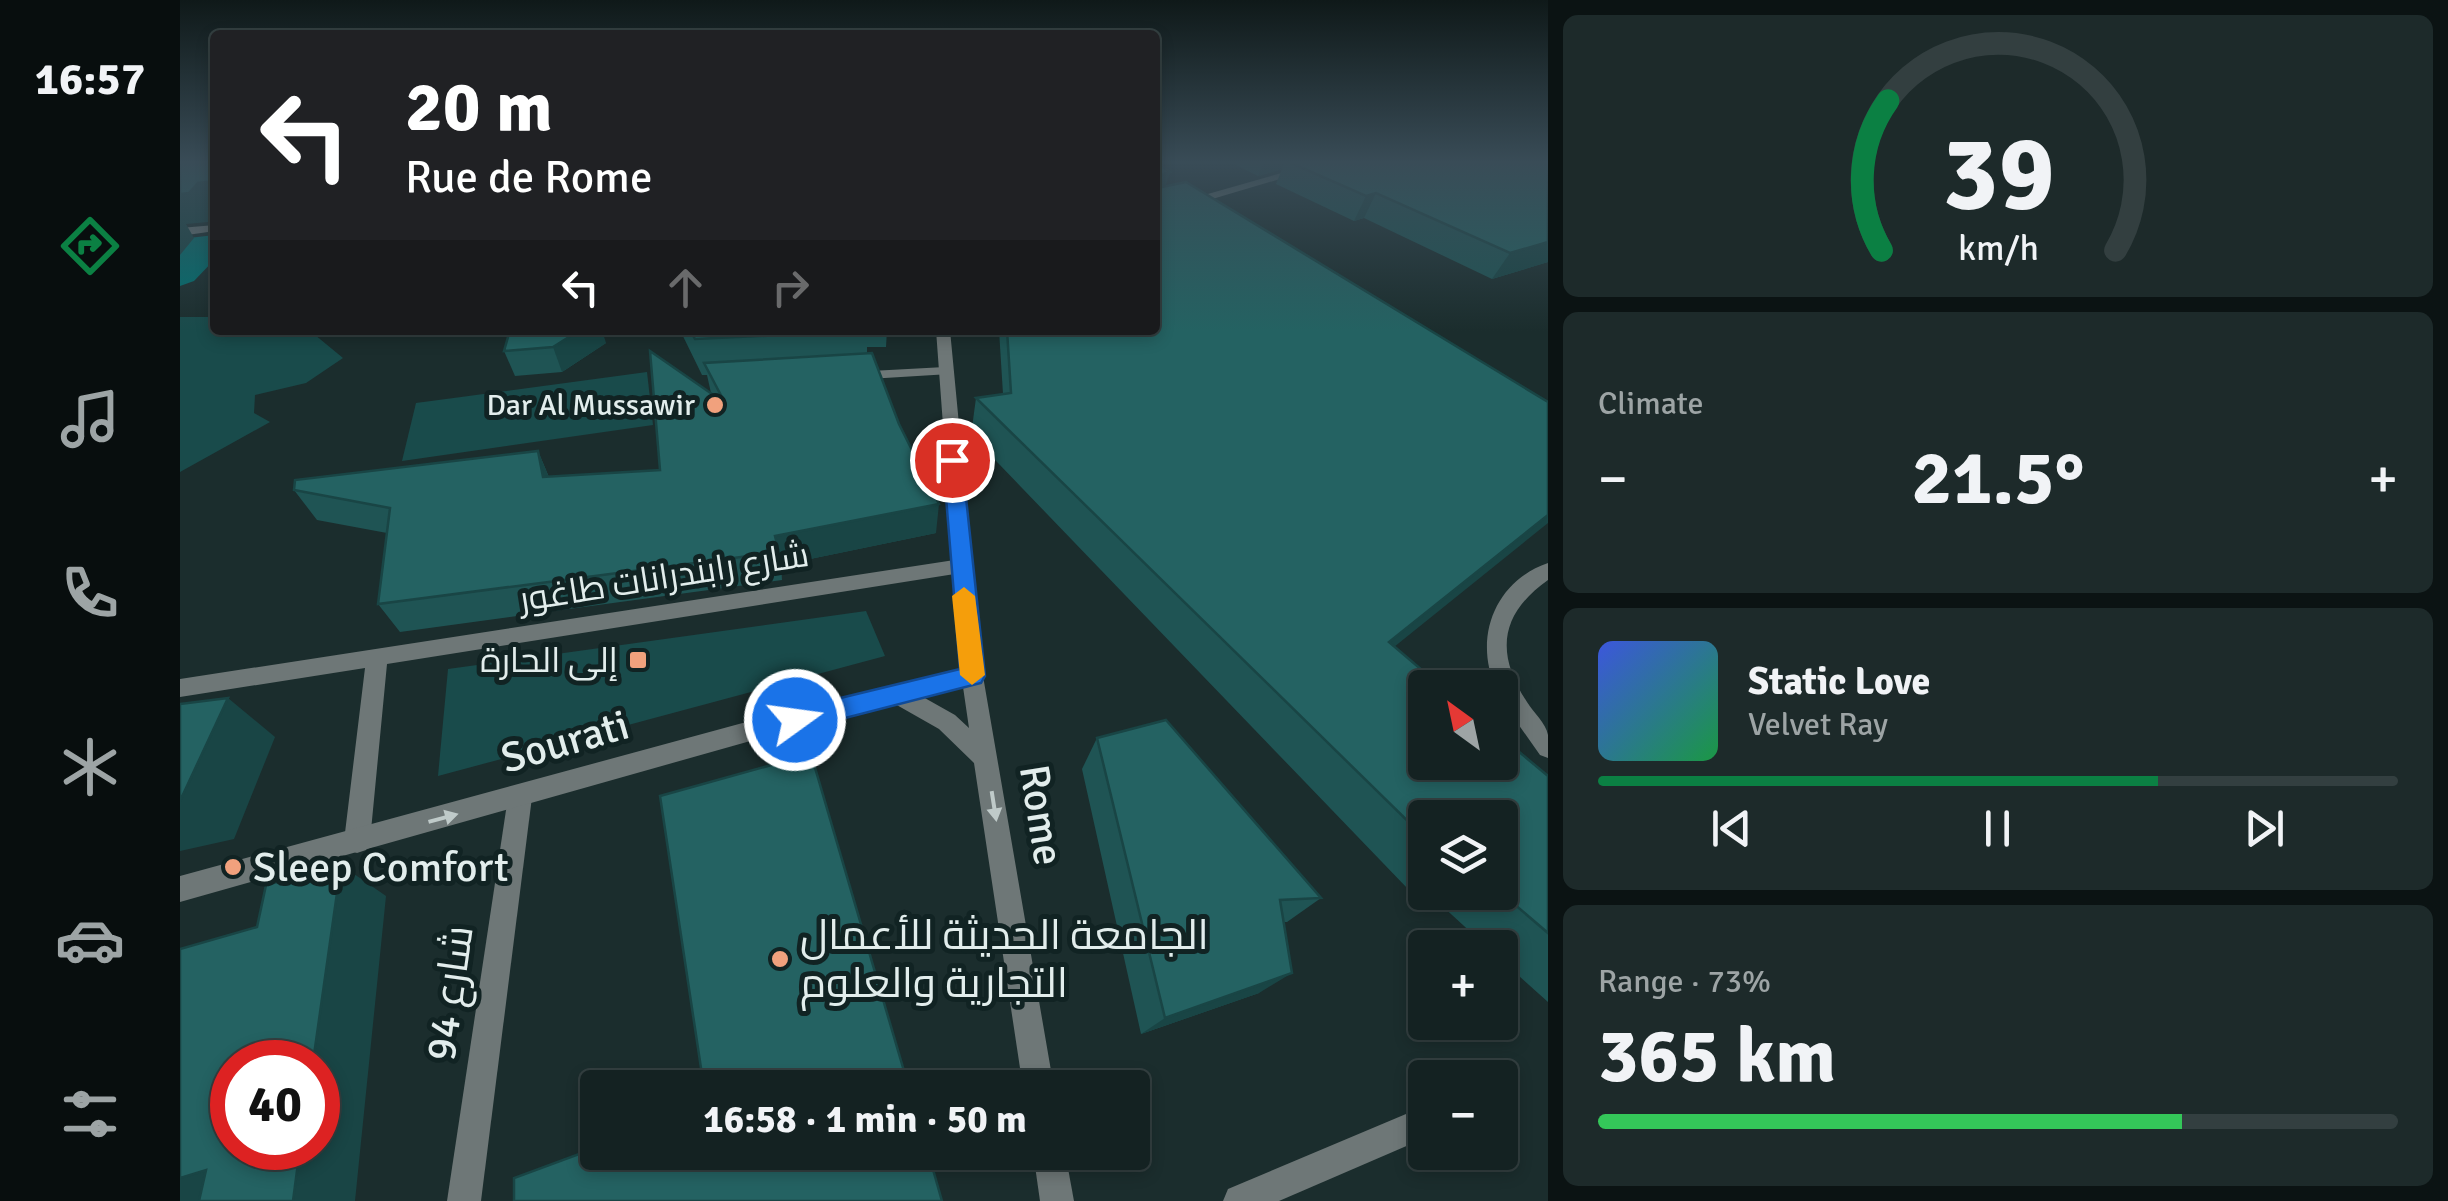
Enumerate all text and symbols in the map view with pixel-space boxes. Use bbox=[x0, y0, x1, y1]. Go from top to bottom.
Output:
text: 16:57 bbox=[35, 52, 145, 107]
text: 20 m bbox=[405, 64, 553, 150]
icon: left bbox=[240, 70, 370, 200]
text: 39 bbox=[1942, 110, 2054, 238]
text: Rue de Rome bbox=[405, 150, 652, 205]
icon: directions bbox=[55, 211, 125, 281]
text: km/h bbox=[1958, 226, 2038, 270]
icon: left bbox=[553, 260, 608, 315]
icon: ahead bbox=[658, 260, 713, 315]
icon: right bbox=[763, 260, 818, 315]
icon: music bbox=[55, 384, 125, 454]
text: Climate bbox=[1598, 384, 1704, 423]
place label: Dar Al Mussawir bbox=[487, 387, 695, 424]
marker: Dar Al Mussawir bbox=[704, 394, 726, 416]
pin bbox=[910, 418, 995, 503]
text: 21.5° bbox=[1912, 432, 2085, 525]
icon: arrive bbox=[925, 433, 980, 488]
text: − bbox=[1598, 445, 1628, 513]
text: + bbox=[2368, 445, 2398, 513]
street label: شارع رابندرانات طاغور bbox=[514, 533, 812, 622]
icon: phone bbox=[55, 558, 125, 628]
place label: إلی الحارة bbox=[480, 639, 618, 682]
marker: إلی الحارة bbox=[627, 649, 649, 671]
text: Static Love bbox=[1748, 658, 1930, 705]
position arrow bbox=[743, 668, 847, 772]
north arrow bbox=[1408, 670, 1518, 780]
map controls bbox=[1408, 670, 1518, 1170]
street label: Sourati bbox=[495, 699, 635, 785]
text: Velvet Ray bbox=[1748, 705, 1888, 744]
icon: climate bbox=[55, 732, 125, 802]
street label: Rome bbox=[1008, 761, 1074, 869]
one-way arrow bbox=[987, 791, 1002, 823]
button: layers bbox=[1408, 800, 1518, 910]
icon: previous bbox=[1704, 801, 1759, 856]
icon: pause bbox=[1970, 801, 2025, 856]
icon: next bbox=[2237, 801, 2292, 856]
one-way arrow bbox=[428, 809, 459, 825]
place label: Sleep Comfort bbox=[253, 842, 509, 893]
marker: Sleep Comfort bbox=[222, 856, 244, 878]
icon: car bbox=[55, 905, 125, 975]
place label: الجامعة الحديثة للأعمال التجارية والعلوم bbox=[800, 910, 1209, 1011]
street label: شارع 94 bbox=[415, 922, 486, 1064]
button: + bbox=[1408, 930, 1518, 1040]
marker: الجامعة الحديثة للأعمال التجارية والعلوم bbox=[769, 948, 791, 970]
text: Range · 73% bbox=[1598, 962, 1771, 1001]
text: 365 km bbox=[1598, 1010, 1836, 1103]
speed limit sign: 40 bbox=[210, 1040, 340, 1170]
button: − bbox=[1408, 1060, 1518, 1170]
icon: filters bbox=[55, 1079, 125, 1149]
text: 16:58 · 1 min · 50 m bbox=[703, 1096, 1027, 1143]

